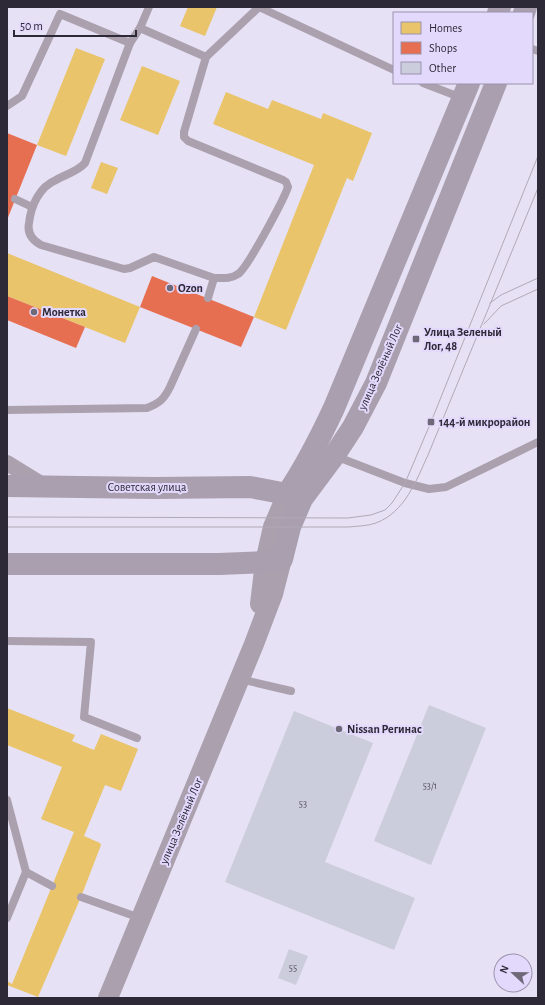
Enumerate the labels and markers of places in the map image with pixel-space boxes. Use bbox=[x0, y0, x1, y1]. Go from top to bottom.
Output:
place label: Ozon bbox=[178, 282, 203, 294]
marker: Ozon bbox=[165, 283, 175, 293]
place label: Монетка bbox=[42, 306, 86, 318]
marker: Монетка bbox=[29, 307, 39, 317]
place label: Улица Зеленый Лог, 48 bbox=[424, 326, 502, 352]
marker: Улица Зеленый Лог, 48 bbox=[411, 334, 421, 344]
place label: 144-й микрорайон bbox=[439, 416, 530, 428]
marker: 144-й микрорайон bbox=[426, 417, 436, 427]
place label: Nissan Регинас bbox=[347, 723, 422, 735]
marker: Nissan Регинас bbox=[334, 724, 344, 734]

